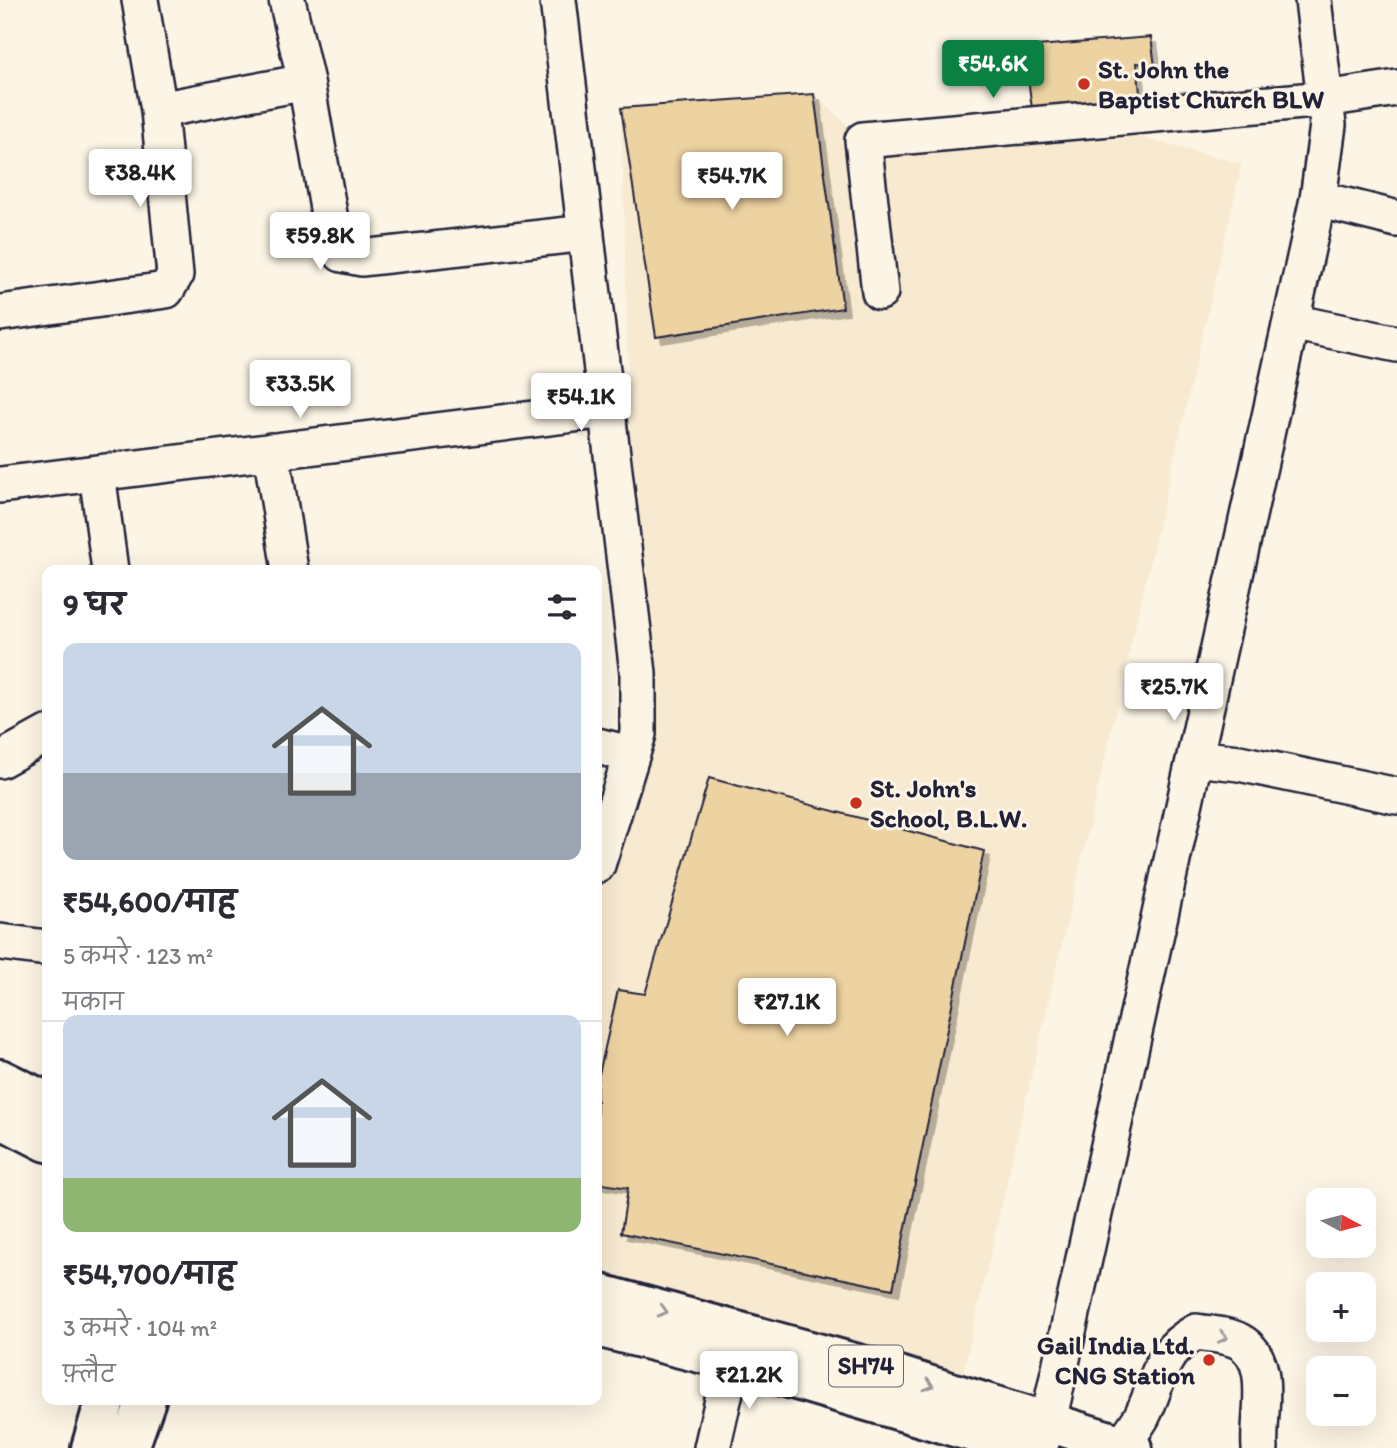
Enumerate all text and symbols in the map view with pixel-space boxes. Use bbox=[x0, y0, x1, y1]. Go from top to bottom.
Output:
pin: ₹54.6K bbox=[936, 41, 1050, 100]
text: ₹54.6K bbox=[958, 49, 1028, 77]
place label: St. John the Baptist Church BLW bbox=[1098, 53, 1325, 115]
marker: St. John the Baptist Church BLW bbox=[1076, 76, 1092, 92]
pin: ₹38.4K bbox=[83, 150, 197, 209]
pin: ₹54.7K bbox=[675, 152, 789, 212]
text: ₹38.4K bbox=[105, 158, 175, 186]
text: ₹54.7K bbox=[698, 161, 766, 189]
pin: ₹59.8K bbox=[263, 212, 377, 272]
text: ₹59.8K bbox=[286, 221, 354, 249]
pin: ₹33.5K bbox=[243, 360, 357, 420]
text: ₹33.5K bbox=[266, 369, 334, 397]
pin: ₹54.1K bbox=[524, 374, 638, 433]
text: ₹54.1K bbox=[547, 382, 615, 410]
text: 9 घर bbox=[63, 586, 125, 623]
icon: filters bbox=[543, 588, 581, 626]
pin: ₹25.7K bbox=[1117, 664, 1231, 723]
text: ₹25.7K bbox=[1140, 672, 1208, 700]
icon: home bbox=[259, 688, 385, 814]
place label: St. John's School, B.L.W. bbox=[870, 772, 1027, 834]
marker: St. John's School, B.L.W. bbox=[848, 795, 864, 811]
text: ₹54,600/माह bbox=[63, 883, 237, 920]
text: 5 कमरे · 123 m² bbox=[63, 942, 213, 970]
pin: ₹27.1K bbox=[730, 978, 844, 1038]
text: ₹27.1K bbox=[754, 987, 820, 1015]
text: मकान bbox=[63, 988, 124, 1016]
icon: home bbox=[259, 1060, 385, 1186]
north arrow bbox=[1306, 1188, 1376, 1258]
map controls bbox=[1306, 1188, 1376, 1426]
text: ₹54,700/माह bbox=[63, 1255, 236, 1292]
button: + bbox=[1306, 1272, 1376, 1342]
one-way arrow bbox=[657, 1303, 669, 1317]
text: 3 कमरे · 104 m² bbox=[63, 1314, 217, 1342]
place label: Gail India Ltd. CNG Station bbox=[1037, 1329, 1195, 1391]
one-way arrow bbox=[1217, 1329, 1229, 1344]
road number: SH74 bbox=[829, 1346, 903, 1386]
pin: ₹21.2K bbox=[692, 1352, 806, 1411]
marker: Gail India Ltd. CNG Station bbox=[1201, 1352, 1217, 1368]
button: − bbox=[1306, 1356, 1376, 1426]
text: फ़्लैट bbox=[63, 1360, 115, 1388]
text: ₹21.2K bbox=[716, 1360, 782, 1388]
one-way arrow bbox=[923, 1377, 935, 1392]

